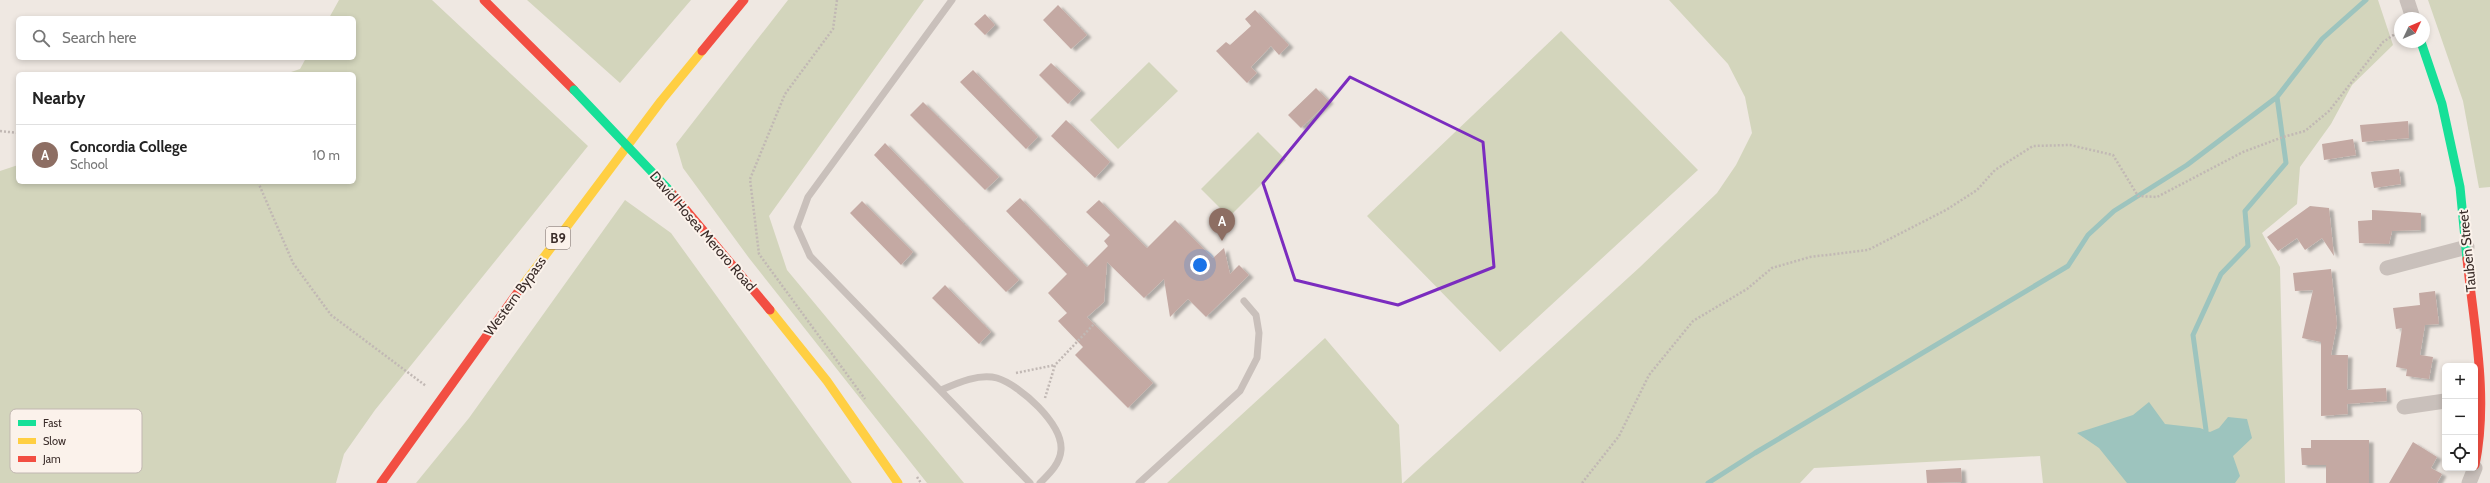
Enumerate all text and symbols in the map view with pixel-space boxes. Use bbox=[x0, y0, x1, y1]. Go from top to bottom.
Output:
north arrow bbox=[2394, 12, 2430, 48]
search box bbox=[16, 16, 356, 60]
icon: search bbox=[30, 27, 52, 49]
text: Search here bbox=[62, 29, 137, 47]
text: Nearby bbox=[32, 88, 85, 108]
text: Concordia College bbox=[70, 138, 187, 156]
text: A bbox=[41, 147, 49, 163]
text: 10 m bbox=[312, 147, 340, 163]
text: School bbox=[70, 156, 108, 172]
street label: David Hosea Meroro Road bbox=[646, 167, 760, 295]
pin: A bbox=[1209, 208, 1235, 241]
street label: Tauben Street bbox=[2454, 209, 2480, 293]
road number: B9 bbox=[546, 227, 570, 249]
street label: Western Bypass bbox=[480, 252, 550, 339]
your location bbox=[1190, 255, 1210, 275]
map controls bbox=[2442, 363, 2478, 471]
button: + bbox=[2442, 363, 2478, 399]
button: − bbox=[2442, 399, 2478, 435]
legend bbox=[10, 409, 142, 473]
text: Fast bbox=[43, 416, 62, 430]
text: Slow bbox=[43, 434, 66, 448]
button: locate bbox=[2442, 435, 2478, 471]
text: Jam bbox=[42, 452, 61, 466]

